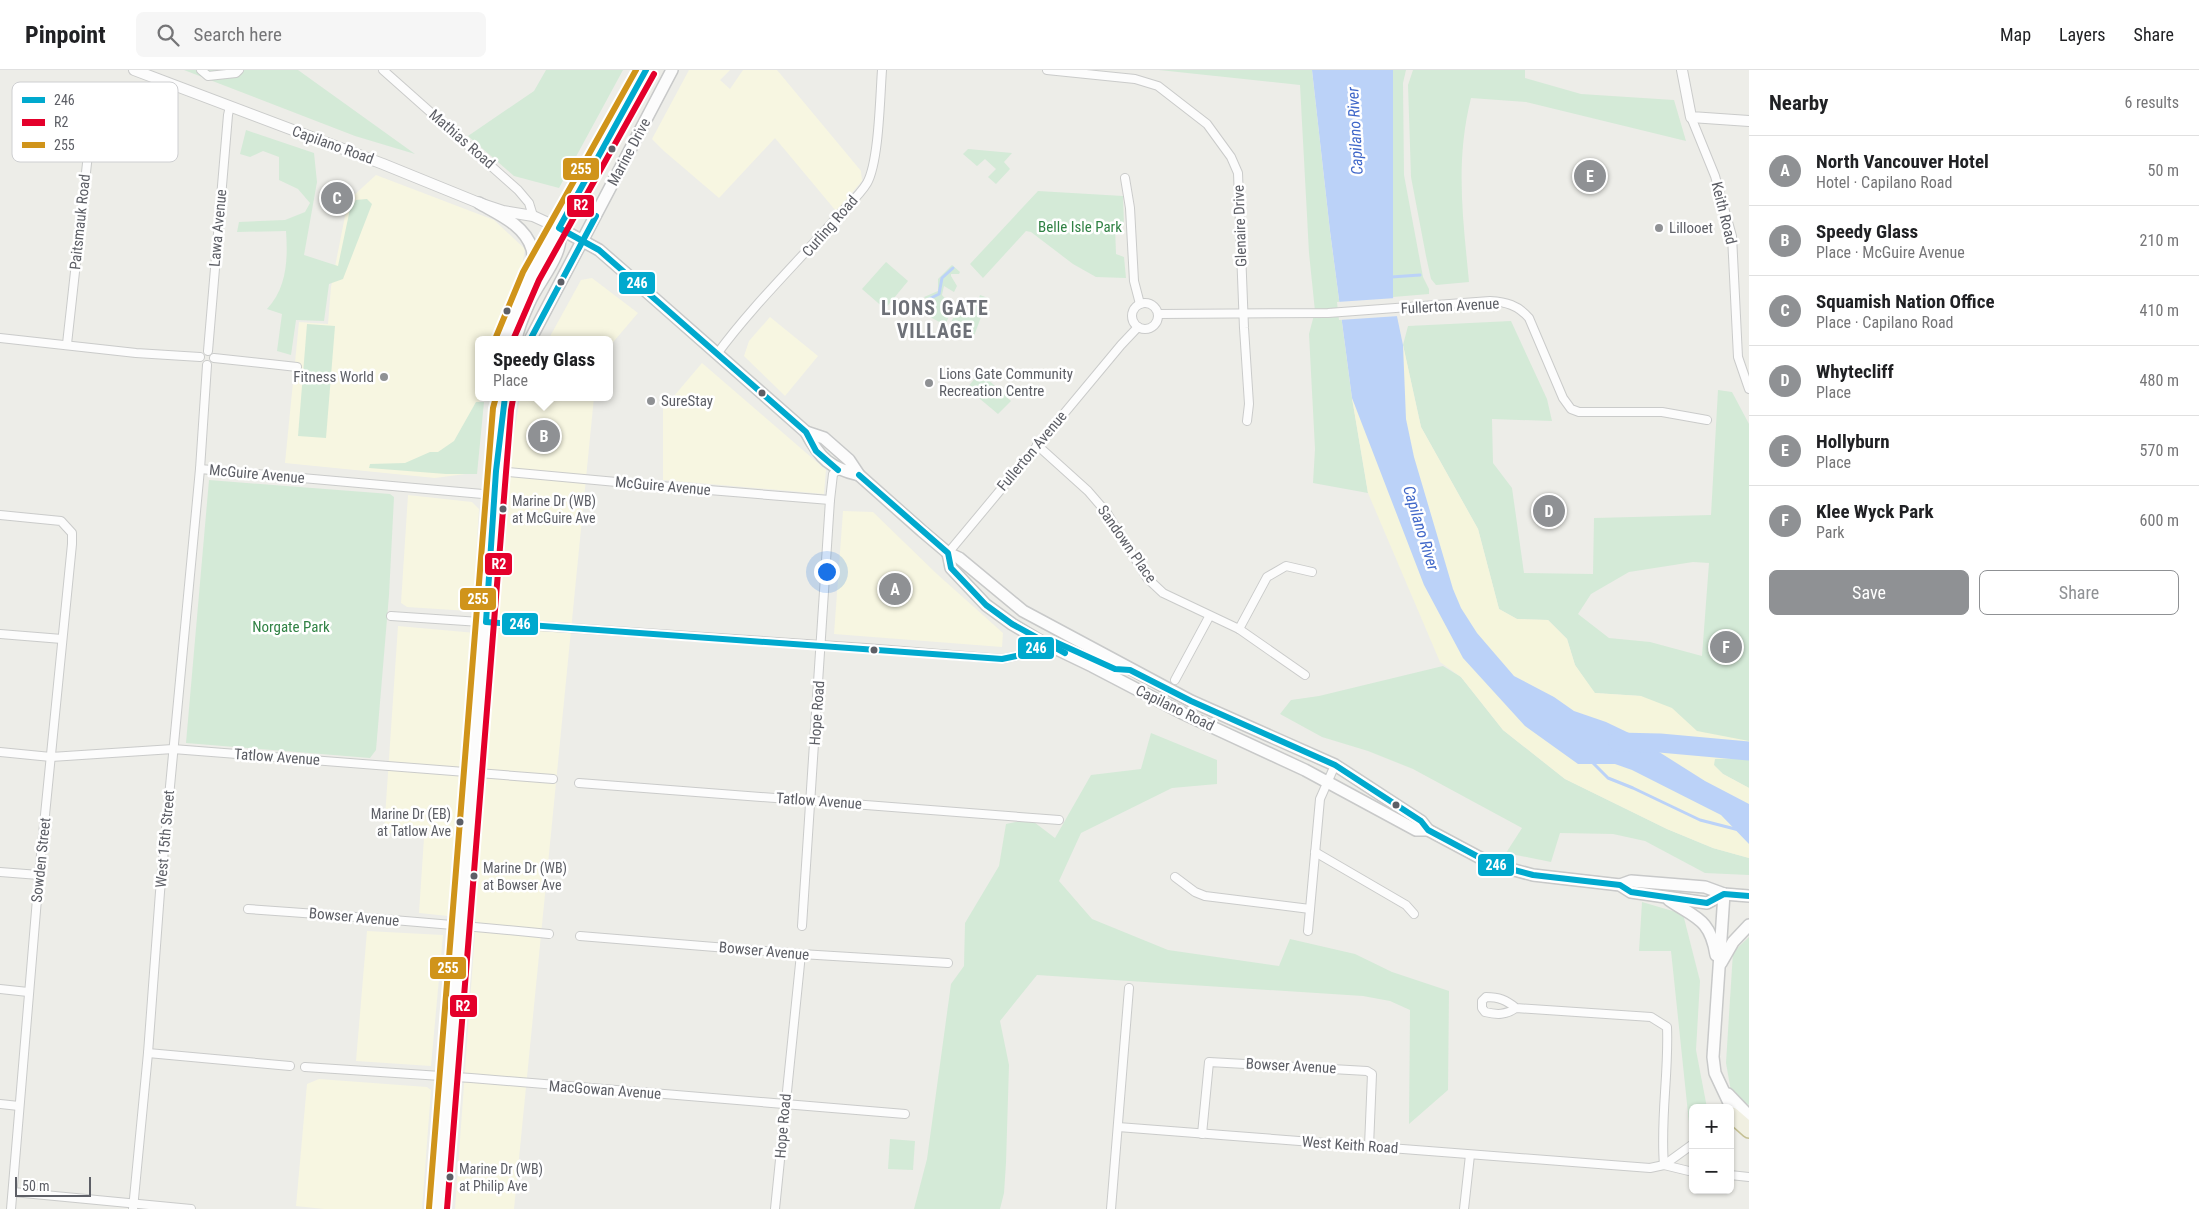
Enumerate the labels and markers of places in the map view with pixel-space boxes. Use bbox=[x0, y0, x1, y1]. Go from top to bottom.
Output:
unlabelled marker bbox=[607, 144, 617, 154]
pin: E bbox=[1574, 157, 1606, 195]
pin: C bbox=[321, 179, 353, 217]
place label: Lillooet bbox=[1669, 219, 1713, 237]
marker: Lillooet bbox=[1653, 222, 1665, 234]
unlabelled marker bbox=[556, 277, 566, 287]
unlabelled marker bbox=[502, 306, 512, 316]
place label: Lions Gate Community Recreation Centre bbox=[939, 365, 1073, 400]
place label: Fitness World bbox=[293, 368, 374, 386]
marker: Fitness World bbox=[378, 371, 390, 383]
marker: Lions Gate Community Recreation Centre bbox=[923, 377, 935, 389]
unlabelled marker bbox=[757, 388, 767, 398]
place label: SureStay bbox=[661, 392, 713, 410]
marker: SureStay bbox=[645, 395, 657, 407]
pin: B bbox=[528, 417, 560, 455]
pin: D bbox=[1533, 492, 1565, 530]
place label: Marine Dr (WB) at McGuire Ave bbox=[512, 493, 596, 526]
marker: Marine Dr (WB) at McGuire Ave bbox=[498, 504, 508, 514]
pin: A bbox=[879, 570, 911, 608]
pin: F bbox=[1710, 628, 1742, 666]
unlabelled marker bbox=[869, 645, 879, 655]
unlabelled marker bbox=[1391, 800, 1401, 810]
place label: Marine Dr (EB) at Tatlow Ave bbox=[371, 806, 451, 839]
marker: Marine Dr (EB) at Tatlow Ave bbox=[455, 817, 465, 827]
place label: Marine Dr (WB) at Bowser Ave bbox=[483, 860, 567, 893]
marker: Marine Dr (WB) at Bowser Ave bbox=[469, 871, 479, 881]
place label: Marine Dr (WB) at Philip Ave bbox=[459, 1161, 543, 1194]
marker: Marine Dr (WB) at Philip Ave bbox=[445, 1172, 455, 1182]

